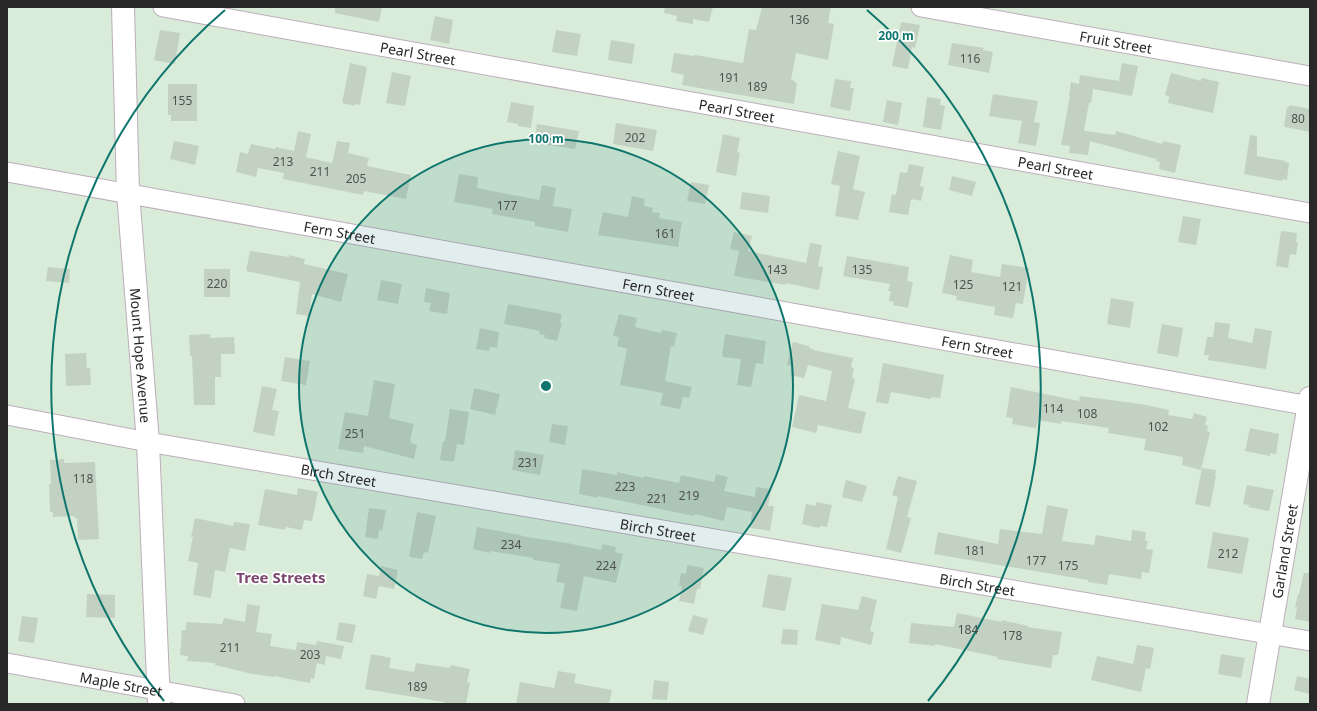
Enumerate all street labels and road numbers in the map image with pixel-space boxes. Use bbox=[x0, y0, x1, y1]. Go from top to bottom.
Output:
street label: Fruit Street bbox=[1078, 26, 1154, 57]
street label: Pearl Street bbox=[379, 37, 457, 69]
street label: Pearl Street bbox=[698, 94, 776, 126]
street label: Pearl Street bbox=[1016, 151, 1095, 183]
street label: Fern Street bbox=[302, 216, 377, 247]
street label: Fern Street bbox=[621, 273, 696, 305]
street label: Mount Hope Avenue bbox=[126, 287, 156, 424]
street label: Fern Street bbox=[940, 331, 1015, 362]
street label: Birch Street bbox=[299, 459, 378, 490]
street label: Garland Street bbox=[1267, 503, 1301, 600]
street label: Birch Street bbox=[619, 514, 697, 545]
street label: Birch Street bbox=[938, 568, 1017, 600]
street label: Maple Street bbox=[78, 667, 164, 700]

